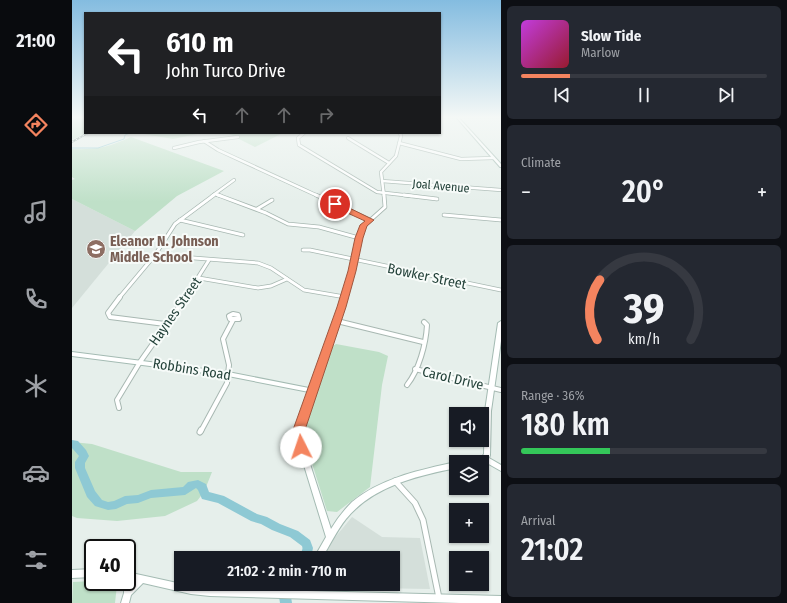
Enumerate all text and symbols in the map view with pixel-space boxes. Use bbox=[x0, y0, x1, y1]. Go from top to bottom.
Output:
text: 610 m bbox=[166, 26, 234, 59]
text: Slow Tide bbox=[581, 27, 641, 45]
icon: left bbox=[100, 28, 152, 80]
text: 21:00 bbox=[16, 30, 56, 52]
text: Marlow bbox=[581, 45, 620, 60]
text: John Turco Drive bbox=[166, 60, 286, 82]
icon: previous bbox=[551, 84, 573, 106]
icon: pause bbox=[633, 84, 655, 106]
icon: next bbox=[715, 84, 737, 106]
icon: left bbox=[189, 104, 211, 126]
icon: ahead bbox=[231, 104, 253, 126]
icon: ahead bbox=[273, 104, 295, 126]
icon: right bbox=[315, 104, 337, 126]
icon: directions bbox=[22, 111, 50, 139]
text: Climate bbox=[521, 155, 561, 170]
text: 20° bbox=[622, 174, 666, 210]
street label: Joal Avenue bbox=[412, 177, 470, 195]
text: − bbox=[521, 179, 531, 206]
text: + bbox=[757, 179, 767, 206]
pin bbox=[318, 187, 352, 221]
icon: arrive bbox=[324, 193, 346, 215]
icon: music bbox=[22, 198, 50, 226]
place label: Eleanor N. Johnson Middle School bbox=[110, 233, 219, 266]
school or university icon: Eleanor N. Johnson Middle School bbox=[85, 238, 107, 260]
street label: Bowker Street bbox=[386, 260, 468, 293]
street label: Haynes Street bbox=[146, 274, 205, 349]
text: 39 bbox=[623, 283, 664, 333]
icon: phone bbox=[22, 285, 50, 313]
text: km/h bbox=[628, 330, 660, 347]
street label: Robbins Road bbox=[152, 355, 232, 384]
street label: Carol Drive bbox=[421, 363, 485, 394]
icon: climate bbox=[22, 372, 50, 400]
text: Range · 36% bbox=[521, 388, 584, 403]
map controls bbox=[449, 407, 489, 591]
button: sound bbox=[449, 407, 489, 447]
text: 180 km bbox=[521, 407, 610, 443]
position arrow bbox=[280, 426, 322, 468]
button: layers bbox=[449, 455, 489, 495]
icon: car bbox=[22, 459, 50, 487]
button: + bbox=[449, 503, 489, 543]
text: Arrival bbox=[521, 513, 555, 528]
text: 21:02 bbox=[521, 532, 583, 568]
speed limit sign: 40 bbox=[84, 539, 136, 591]
icon: filters bbox=[22, 546, 50, 574]
button: − bbox=[449, 551, 489, 591]
text: 21:02 · 2 min · 710 m bbox=[227, 562, 347, 580]

